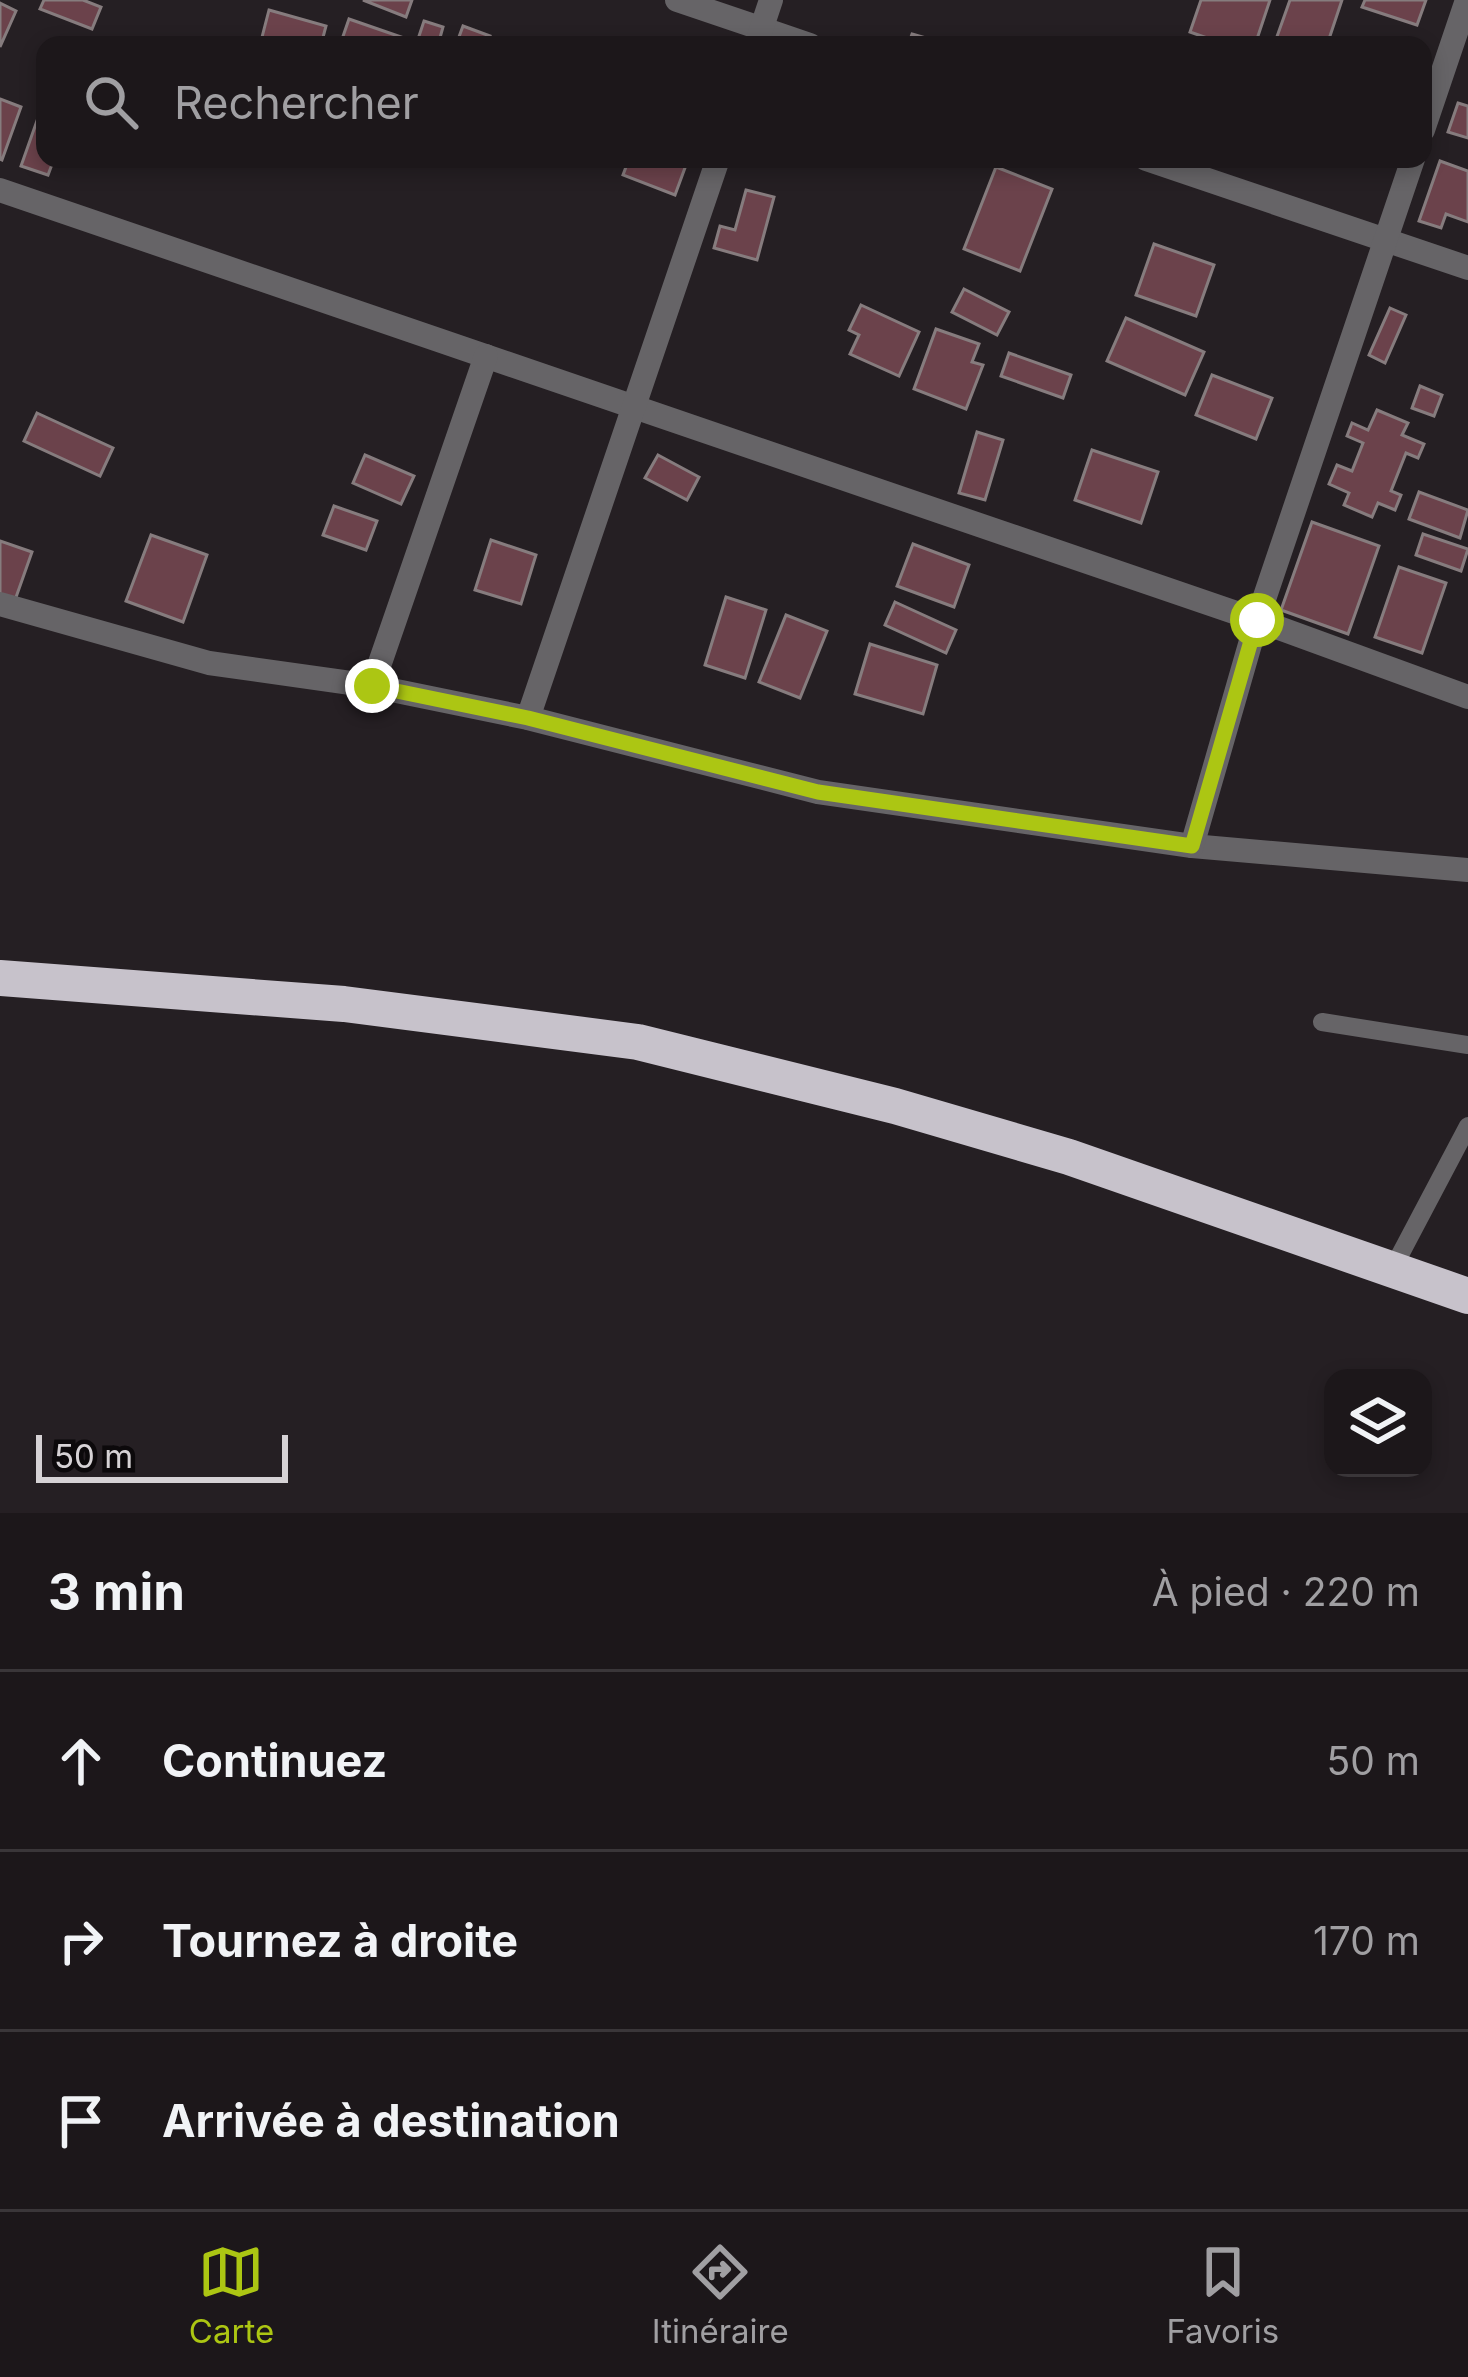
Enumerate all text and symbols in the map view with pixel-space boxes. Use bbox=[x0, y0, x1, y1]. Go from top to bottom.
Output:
search box bbox=[36, 36, 1432, 168]
icon: search bbox=[78, 69, 144, 135]
text: Rechercher bbox=[174, 75, 419, 130]
route start bbox=[1230, 593, 1284, 647]
route end bbox=[345, 659, 399, 713]
map controls bbox=[1324, 1369, 1432, 1477]
button: layers bbox=[1324, 1369, 1432, 1477]
scale bar bbox=[36, 1429, 288, 1482]
text: 50 m bbox=[54, 1436, 133, 1476]
text: 3 min bbox=[48, 1561, 185, 1622]
text: À pied · 220 m bbox=[1152, 1568, 1420, 1615]
icon: ahead bbox=[48, 1728, 114, 1794]
text: Continuez bbox=[162, 1733, 387, 1788]
text: 50 m bbox=[1327, 1737, 1420, 1784]
icon: right bbox=[48, 1908, 114, 1974]
text: Tournez à droite bbox=[162, 1913, 518, 1968]
text: 170 m bbox=[1313, 1917, 1420, 1964]
icon: arrive bbox=[48, 2088, 114, 2154]
text: Arrivée à destination bbox=[162, 2093, 620, 2148]
tab: Carte bbox=[189, 2239, 274, 2351]
tab: Itinéraire bbox=[652, 2239, 789, 2351]
tab: Favoris bbox=[1166, 2239, 1279, 2351]

